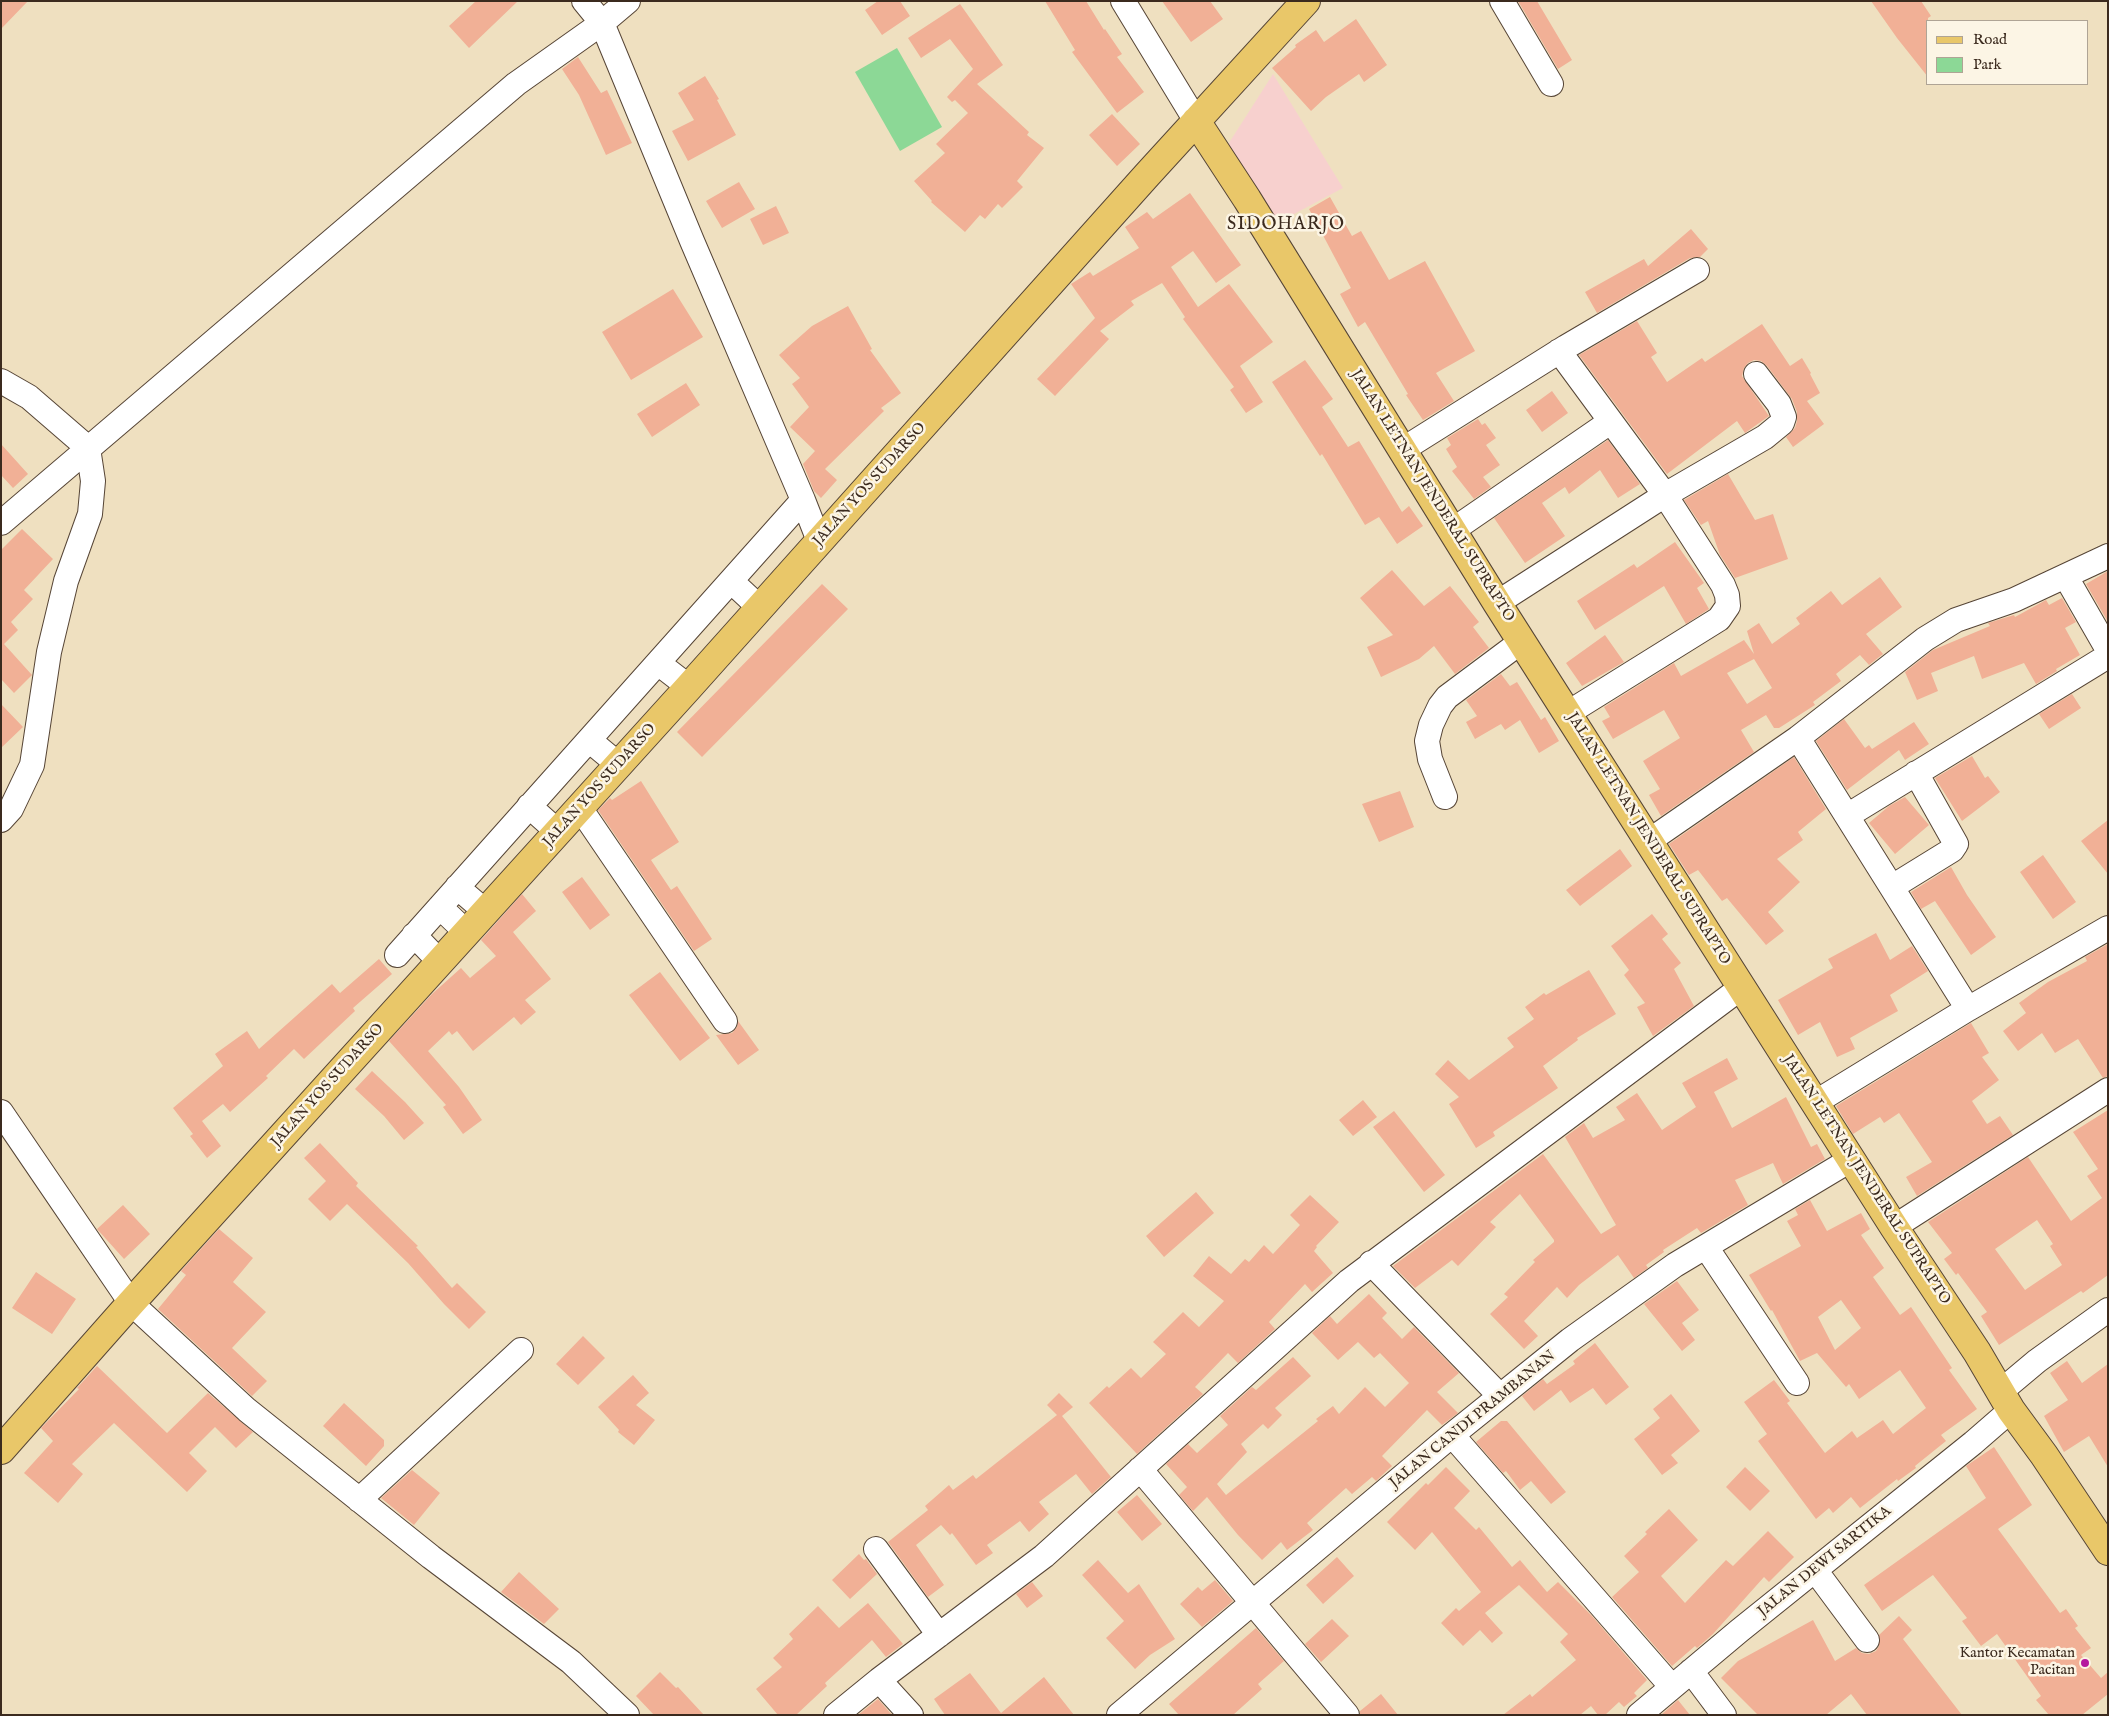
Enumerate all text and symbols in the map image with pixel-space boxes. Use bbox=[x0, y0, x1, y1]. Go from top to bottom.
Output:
legend bbox=[1926, 20, 2089, 85]
text: Road bbox=[1973, 30, 2007, 49]
text: Park bbox=[1973, 55, 2002, 74]
district label: SIDOHARJO bbox=[1226, 214, 1346, 236]
street label: JALAN LETNAN JENDERAL SUPRAPTO bbox=[1346, 367, 1518, 625]
street label: JALAN YOS SUDARSO bbox=[810, 419, 930, 551]
street label: JALAN LETNAN JENDERAL SUPRAPTO bbox=[1562, 710, 1734, 968]
street label: JALAN YOS SUDARSO bbox=[540, 720, 660, 852]
street label: JALAN YOS SUDARSO bbox=[268, 1020, 388, 1152]
street label: JALAN LETNAN JENDERAL SUPRAPTO bbox=[1778, 1052, 1954, 1308]
street label: JALAN CANDI PRAMBANAN bbox=[1386, 1347, 1560, 1493]
street label: JALAN DEWI SARTIKA bbox=[1755, 1503, 1895, 1621]
place label: Kantor Kecamatan Pacitan bbox=[1959, 1645, 2075, 1680]
marker: Kantor Kecamatan Pacitan bbox=[2079, 1657, 2091, 1669]

